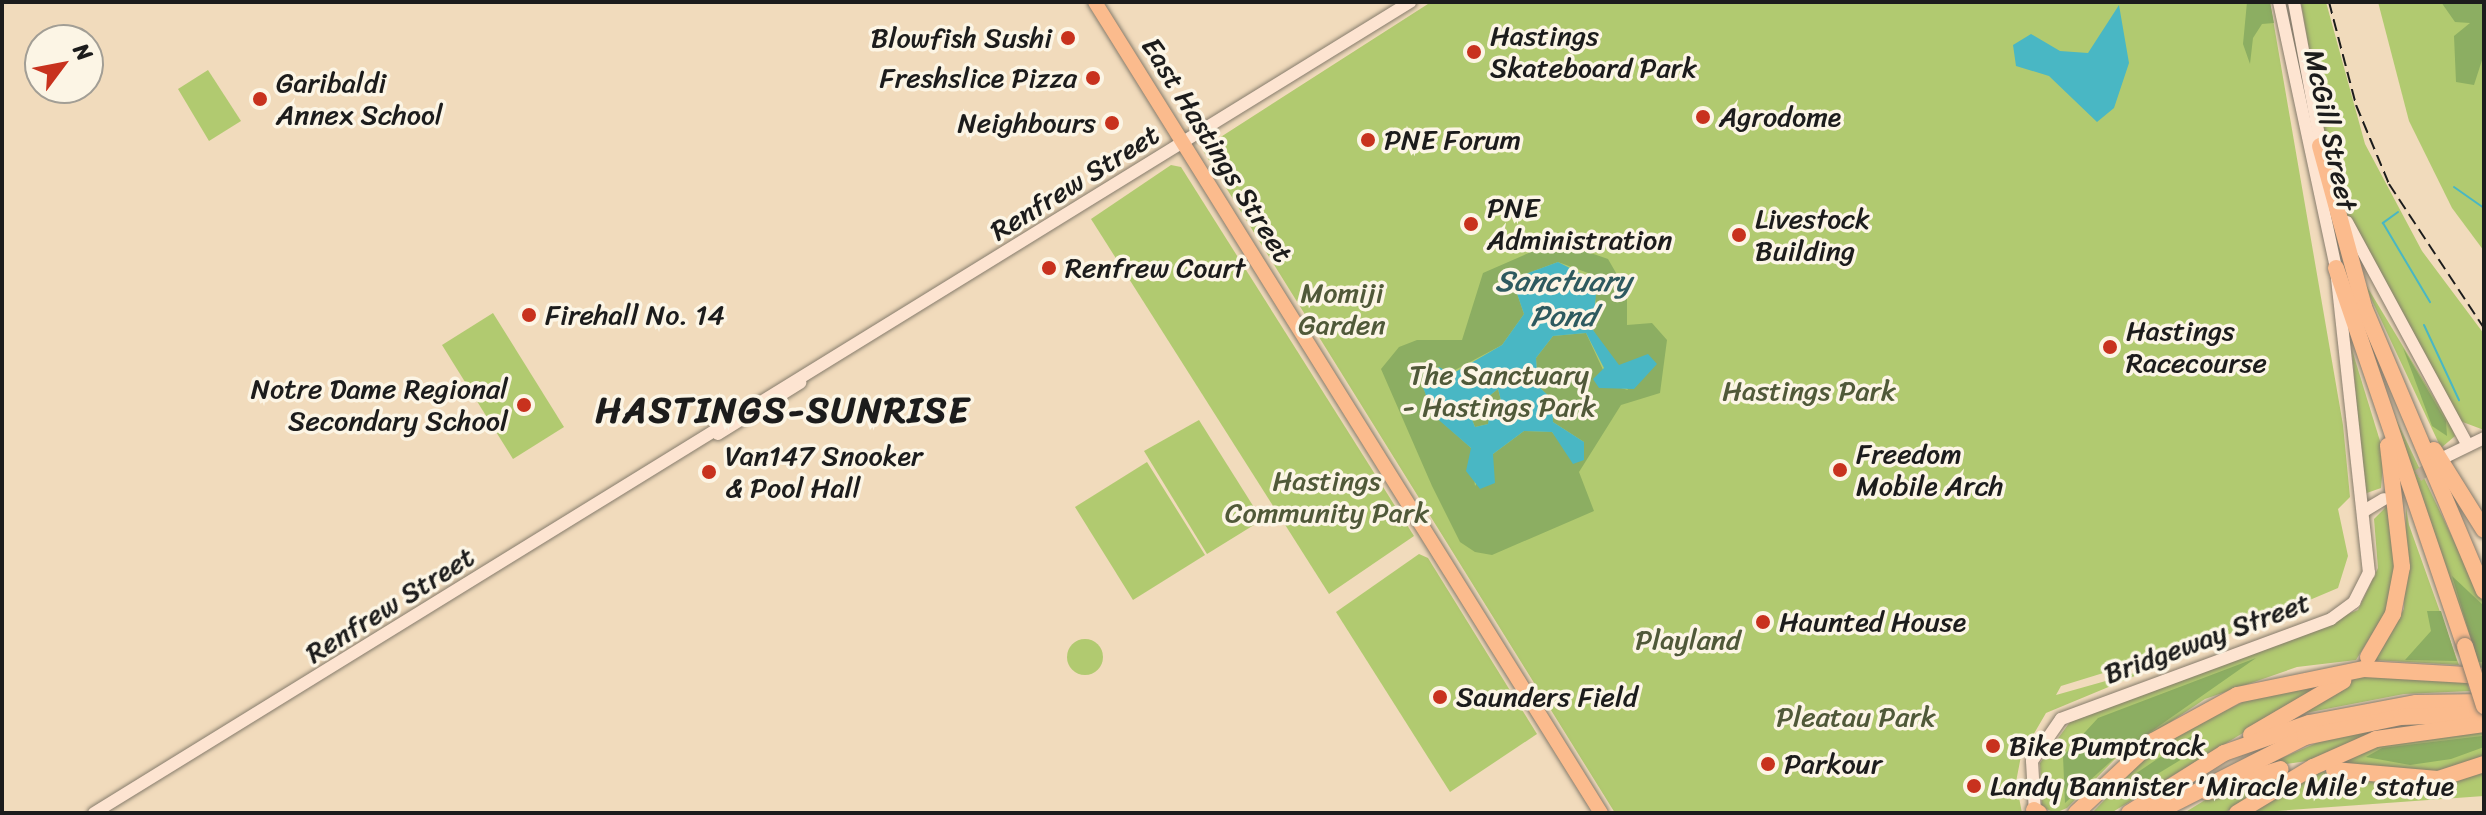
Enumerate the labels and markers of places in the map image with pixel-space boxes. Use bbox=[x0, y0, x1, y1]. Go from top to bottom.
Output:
place label: Hastings Skateboard Park bbox=[1490, 19, 1697, 85]
place label: Blowfish Sushi bbox=[871, 21, 1052, 55]
marker: Blowfish Sushi bbox=[1059, 29, 1077, 47]
marker: Hastings Skateboard Park bbox=[1465, 43, 1483, 61]
place label: Freshslice Pizza bbox=[880, 61, 1077, 95]
place label: Garibaldi Annex School bbox=[276, 66, 443, 132]
marker: Freshslice Pizza bbox=[1084, 69, 1102, 87]
marker: Garibaldi Annex School bbox=[251, 90, 269, 108]
place label: Agrodome bbox=[1719, 100, 1841, 134]
place label: Neighbours bbox=[957, 106, 1096, 140]
marker: Agrodome bbox=[1694, 108, 1712, 126]
marker: Neighbours bbox=[1103, 114, 1121, 132]
place label: PNE Forum bbox=[1384, 123, 1521, 157]
marker: PNE Forum bbox=[1359, 131, 1377, 149]
place label: PNE Administration bbox=[1487, 191, 1672, 257]
place label: Livestock Building bbox=[1755, 202, 1870, 268]
marker: PNE Administration bbox=[1462, 215, 1480, 233]
marker: Livestock Building bbox=[1730, 226, 1748, 244]
place label: Renfrew Court bbox=[1065, 251, 1247, 285]
marker: Renfrew Court bbox=[1040, 259, 1058, 277]
place label: Firehall No. 14 bbox=[545, 298, 725, 332]
marker: Firehall No. 14 bbox=[520, 306, 538, 324]
place label: Hastings Racecourse bbox=[2126, 314, 2267, 380]
marker: Hastings Racecourse bbox=[2101, 338, 2119, 356]
place label: Notre Dame Regional Secondary School bbox=[251, 372, 508, 438]
marker: Notre Dame Regional Secondary School bbox=[515, 396, 533, 414]
place label: Freedom Mobile Arch bbox=[1856, 437, 2003, 503]
place label: Van147 Snooker & Pool Hall bbox=[725, 439, 923, 505]
marker: Freedom Mobile Arch bbox=[1831, 461, 1849, 479]
marker: Van147 Snooker & Pool Hall bbox=[700, 463, 718, 481]
place label: Haunted House bbox=[1779, 605, 1966, 639]
marker: Haunted House bbox=[1754, 613, 1772, 631]
place label: Saunders Field bbox=[1456, 680, 1638, 714]
marker: Saunders Field bbox=[1431, 688, 1449, 706]
place label: Bike Pumptrack bbox=[2009, 729, 2205, 763]
marker: Bike Pumptrack bbox=[1984, 737, 2002, 755]
place label: Parkour bbox=[1784, 747, 1882, 781]
marker: Parkour bbox=[1759, 755, 1777, 773]
place label: Landy Bannister 'Miracle Mile' statue bbox=[1990, 769, 2453, 803]
marker: Landy Bannister 'Miracle Mile' statue bbox=[1965, 777, 1983, 795]

